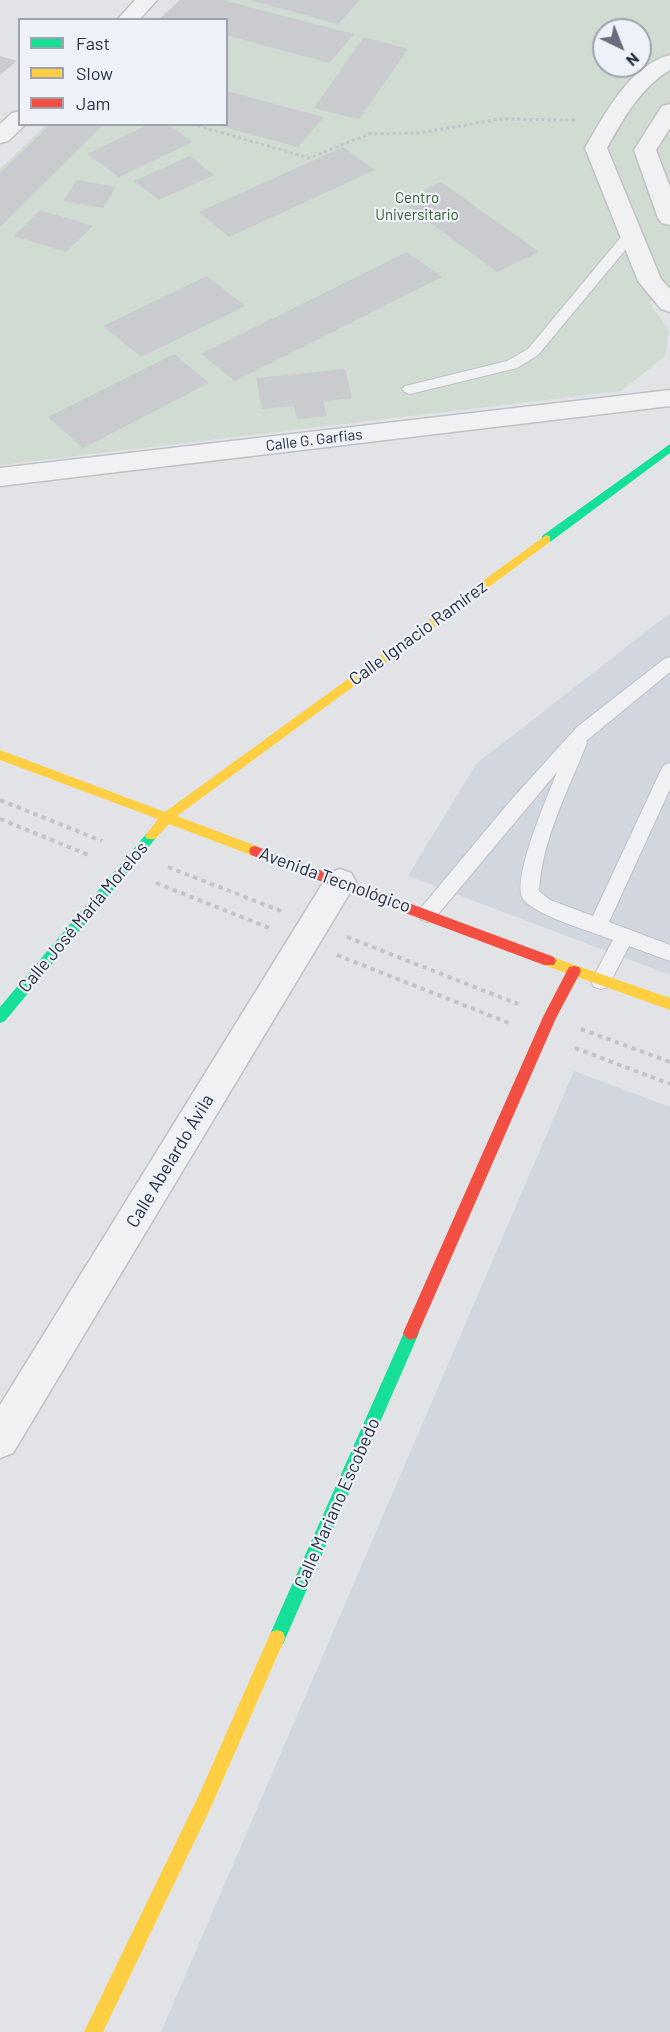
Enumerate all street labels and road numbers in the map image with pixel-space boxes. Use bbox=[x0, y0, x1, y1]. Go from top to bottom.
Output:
street label: Calle G. Garfias bbox=[265, 425, 363, 455]
street label: Calle Ignacio Ramírez bbox=[345, 576, 491, 690]
street label: Calle José María Morelos bbox=[14, 837, 152, 997]
street label: Avenida Tecnológico bbox=[256, 843, 414, 917]
street label: Calle Abelardo Ávila bbox=[122, 1090, 218, 1232]
street label: Calle Mariano Escobedo bbox=[290, 1414, 384, 1592]

